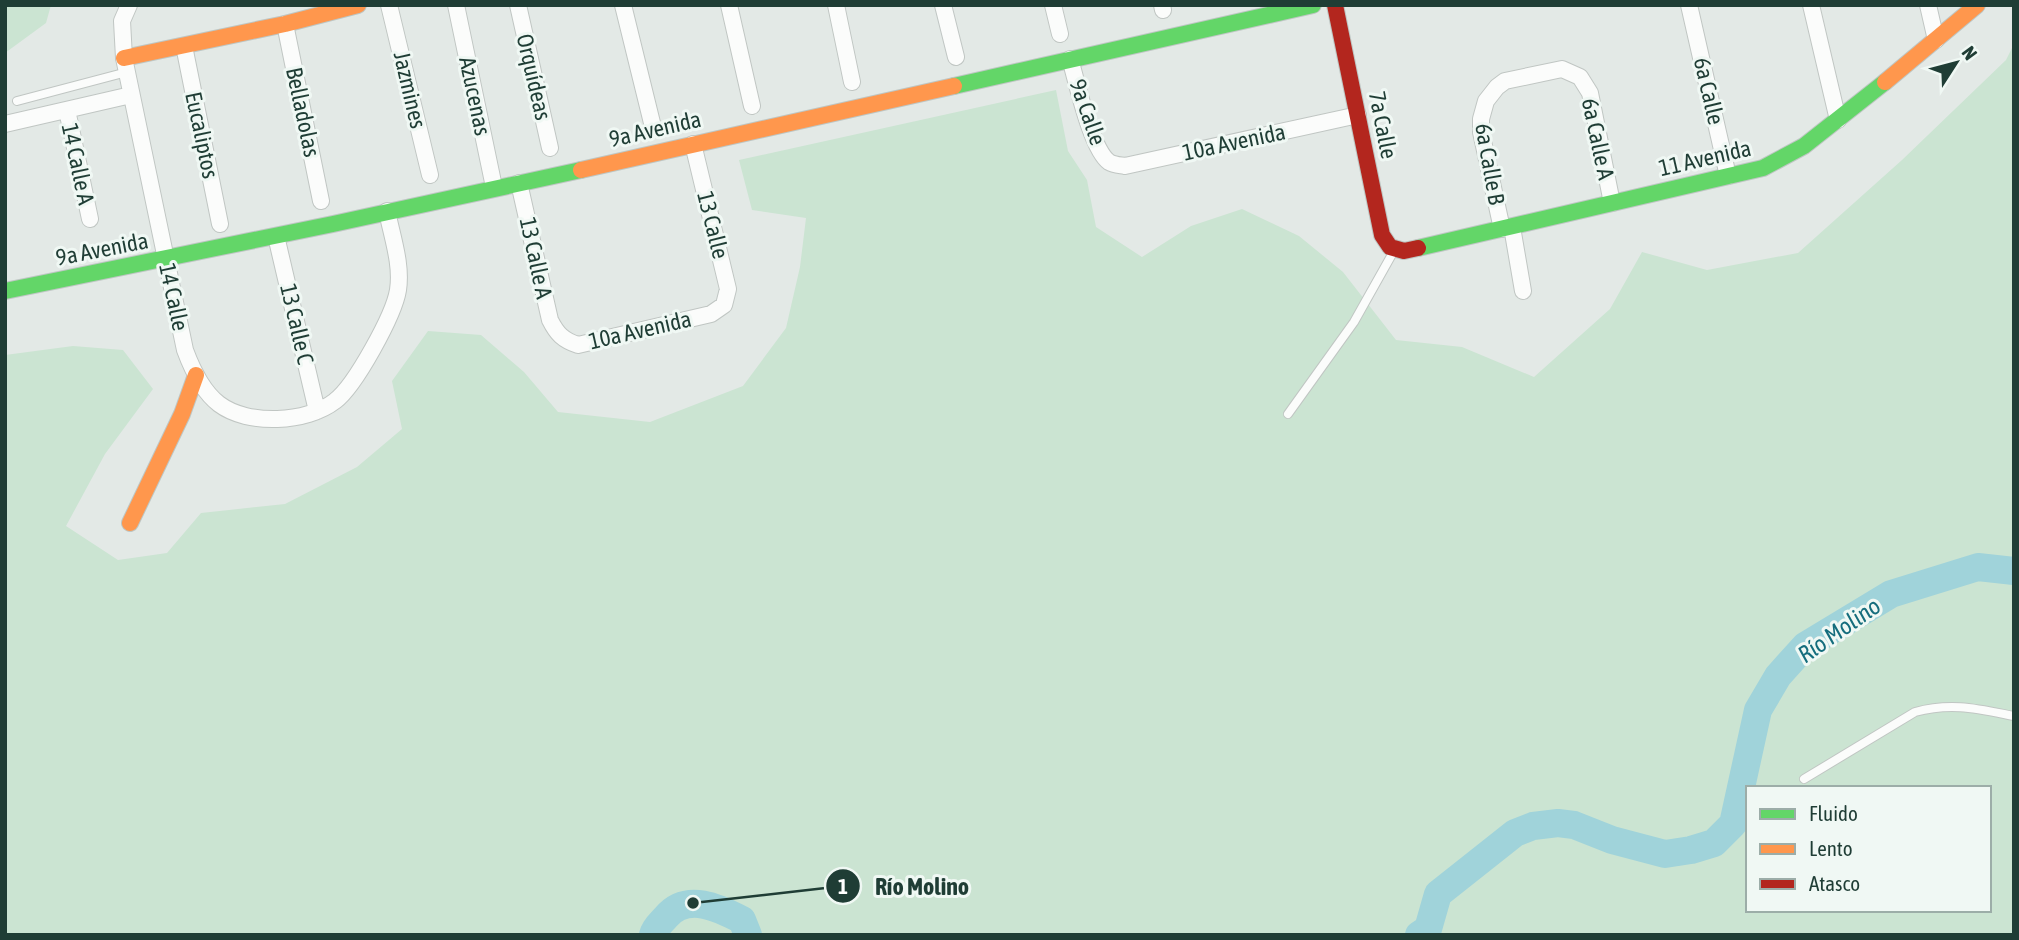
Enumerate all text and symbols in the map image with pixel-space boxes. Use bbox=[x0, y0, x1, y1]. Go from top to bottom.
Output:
north arrow bbox=[1921, 28, 1991, 98]
street label: Orquídeas bbox=[511, 31, 557, 123]
text: N bbox=[1958, 42, 1982, 64]
street label: Jazmines bbox=[389, 49, 431, 131]
street label: Azucenas bbox=[454, 54, 496, 138]
street label: 6a Calle bbox=[1689, 55, 1729, 127]
street label: Belladolas bbox=[281, 65, 325, 159]
street label: 9a Calle bbox=[1065, 76, 1111, 148]
street label: Eucaliptos bbox=[180, 89, 224, 181]
street label: 7a Calle bbox=[1364, 89, 1402, 161]
street label: 6a Calle A bbox=[1577, 96, 1619, 183]
street label: 9a Avenida bbox=[606, 106, 704, 152]
street label: 10a Avenida bbox=[1180, 118, 1288, 166]
street label: 14 Calle A bbox=[57, 121, 99, 208]
street label: 6a Calle B bbox=[1470, 121, 1510, 207]
street label: 11 Avenida bbox=[1656, 135, 1754, 181]
street label: 13 Calle bbox=[692, 189, 734, 261]
street label: 13 Calle A bbox=[515, 215, 557, 302]
street label: 9a Avenida bbox=[54, 227, 150, 271]
street label: 14 Calle bbox=[154, 261, 194, 333]
street label: 13 Calle C bbox=[275, 281, 319, 367]
street label: 10a Avenida bbox=[586, 306, 694, 354]
water label: Río Molino bbox=[1793, 592, 1885, 668]
legend bbox=[1746, 786, 1991, 912]
text: Fluido bbox=[1809, 801, 1858, 825]
text: Lento bbox=[1809, 836, 1853, 860]
callout: Río Molino bbox=[825, 864, 983, 909]
text: Atasco bbox=[1809, 871, 1860, 895]
text: Río Molino bbox=[875, 873, 969, 900]
text: 1 bbox=[838, 874, 848, 898]

